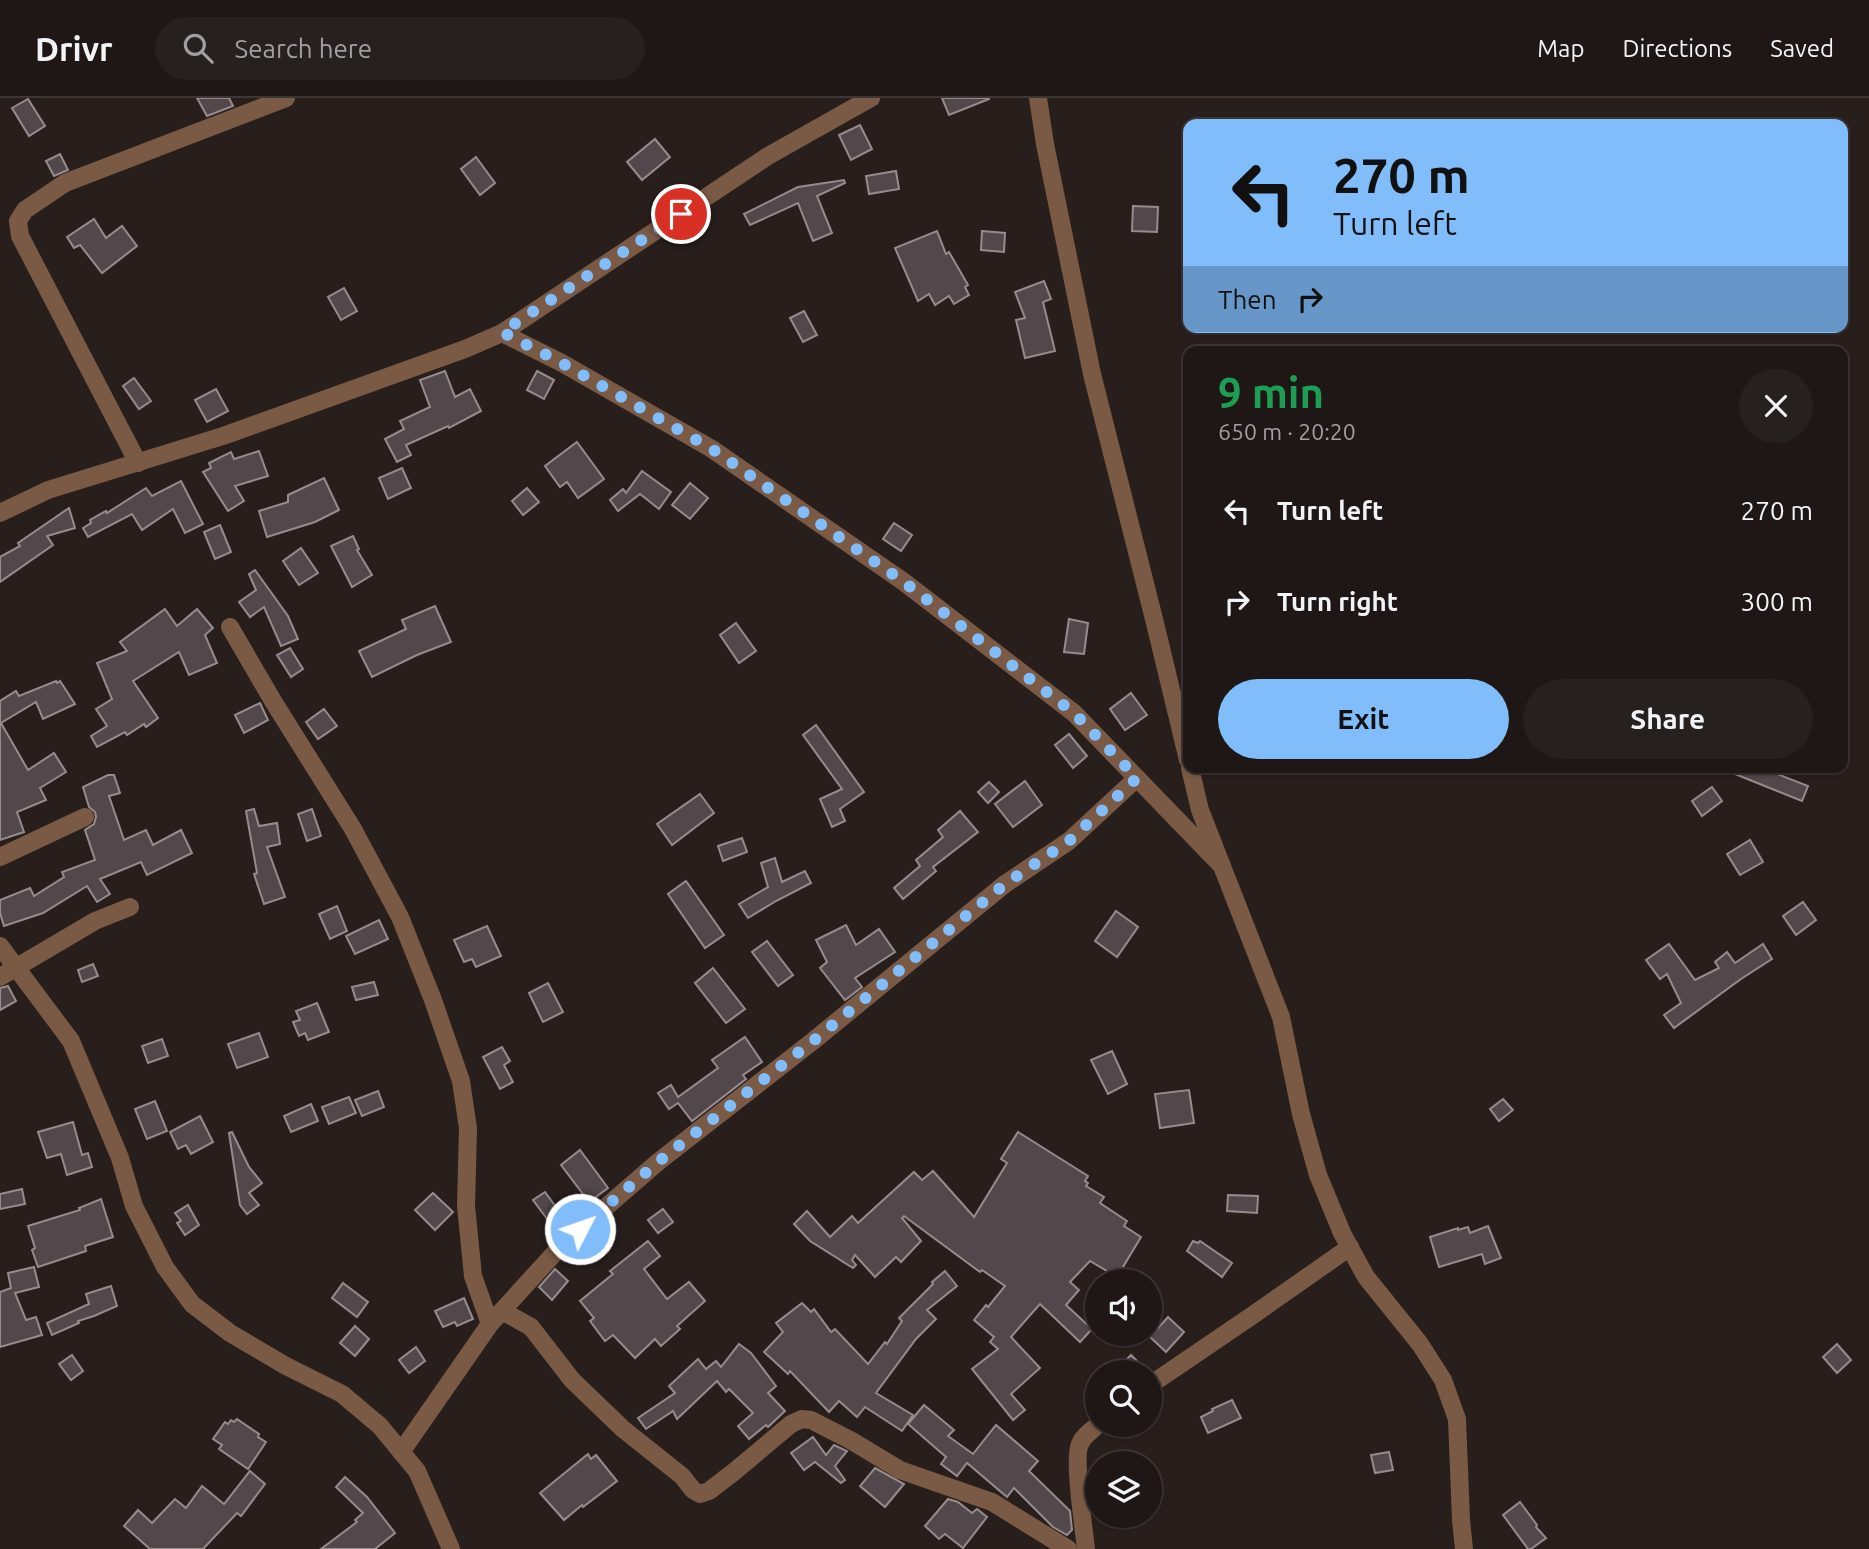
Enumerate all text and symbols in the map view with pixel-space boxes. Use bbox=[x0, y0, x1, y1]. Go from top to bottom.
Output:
search box bbox=[155, 17, 645, 80]
icon: search bbox=[179, 29, 217, 67]
text: Drivr bbox=[35, 30, 113, 67]
text: Search here bbox=[235, 34, 372, 63]
text: Map bbox=[1537, 35, 1584, 62]
text: Directions bbox=[1622, 35, 1732, 62]
text: Saved bbox=[1770, 35, 1834, 62]
icon: left bbox=[1218, 147, 1309, 238]
text: 270 m bbox=[1333, 147, 1470, 202]
pin bbox=[651, 184, 711, 244]
icon: arrive bbox=[662, 195, 700, 233]
text: Turn left bbox=[1333, 205, 1457, 241]
icon: right bbox=[1291, 280, 1329, 318]
text: Then bbox=[1218, 285, 1277, 314]
text: 9 min bbox=[1218, 369, 1324, 416]
button: close bbox=[1739, 369, 1813, 443]
text: 650 m · 20:20 bbox=[1218, 419, 1356, 444]
icon: left bbox=[1218, 492, 1256, 530]
text: Turn left bbox=[1277, 496, 1383, 525]
text: 270 m bbox=[1741, 496, 1813, 525]
icon: right bbox=[1218, 583, 1256, 621]
text: Turn right bbox=[1277, 587, 1398, 616]
text: 300 m bbox=[1741, 587, 1813, 616]
button: Exit bbox=[1218, 679, 1509, 759]
button: Share bbox=[1523, 679, 1813, 759]
position arrow bbox=[543, 1192, 617, 1266]
map controls bbox=[1085, 1269, 1162, 1528]
button: sound bbox=[1085, 1269, 1162, 1346]
button: search bbox=[1085, 1360, 1162, 1437]
button: layers bbox=[1085, 1451, 1162, 1528]

